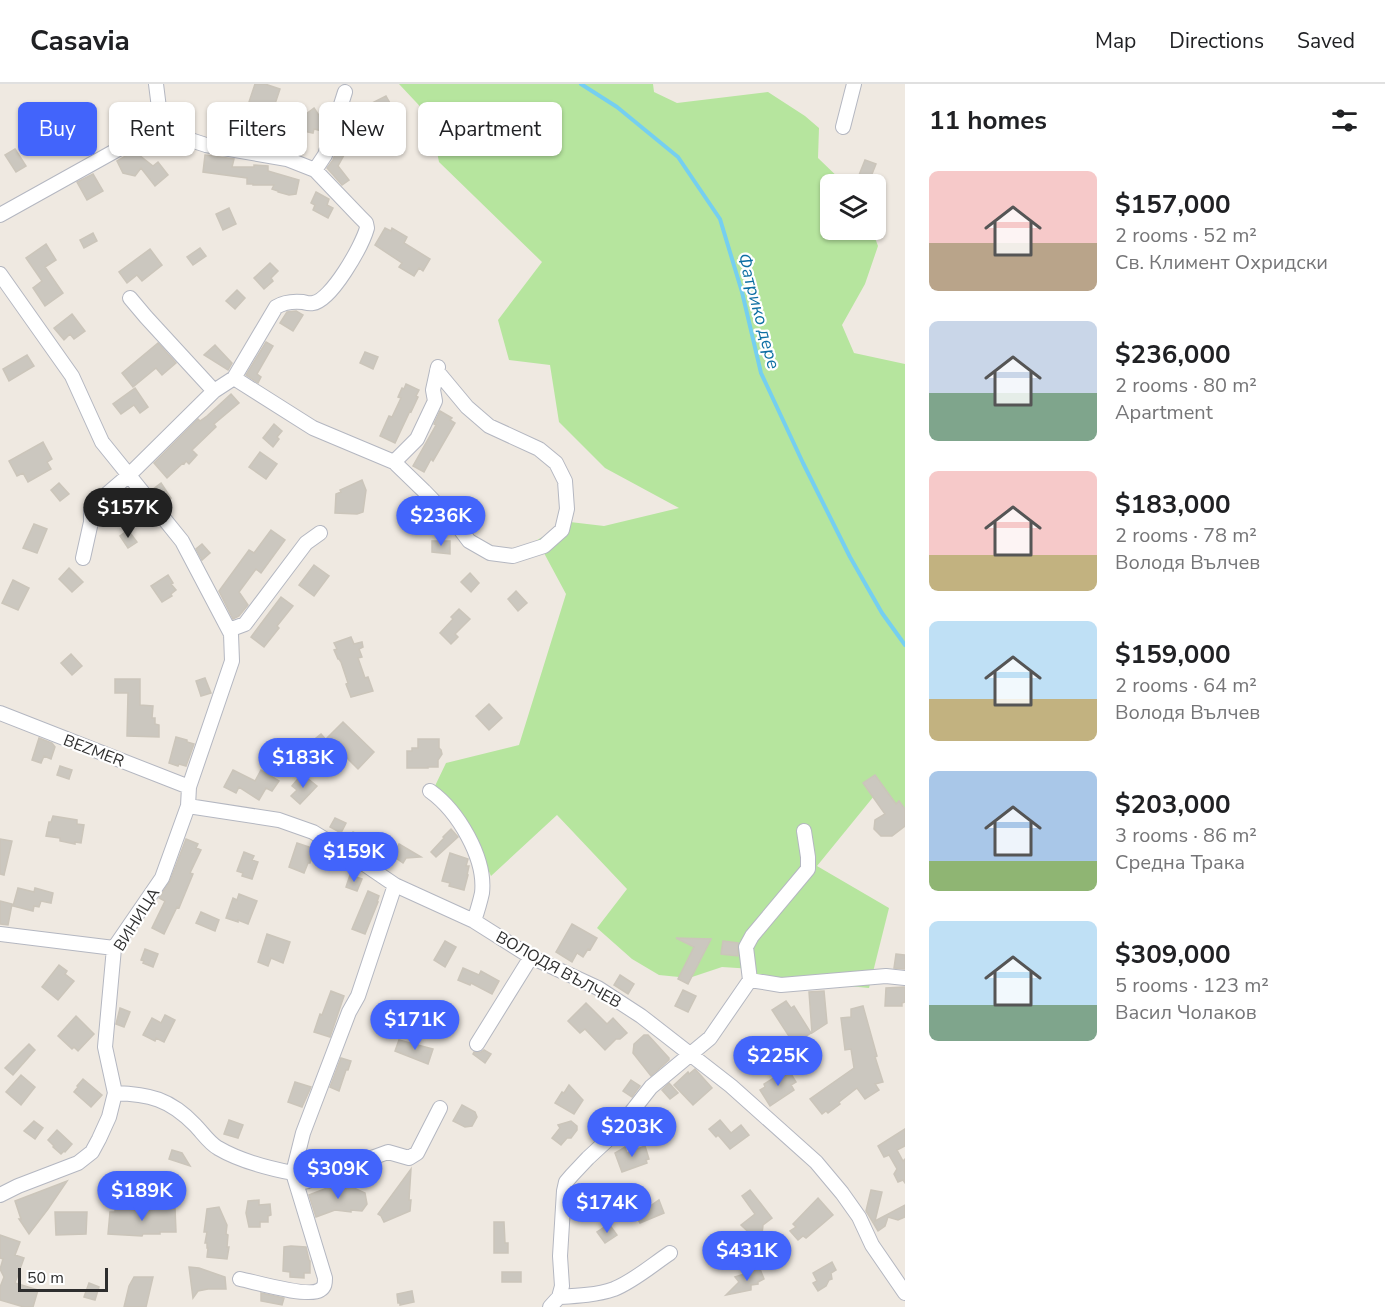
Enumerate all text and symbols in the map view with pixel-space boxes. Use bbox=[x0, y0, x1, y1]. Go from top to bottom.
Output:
text: Casavia bbox=[30, 22, 130, 60]
text: Map bbox=[1095, 27, 1136, 55]
text: Directions bbox=[1169, 27, 1264, 55]
text: Saved bbox=[1297, 27, 1355, 55]
chip: Buy bbox=[18, 102, 97, 156]
chip: Rent bbox=[109, 102, 195, 156]
chip: Filters bbox=[207, 102, 307, 156]
chip: New bbox=[319, 102, 406, 156]
chip: Apartment bbox=[418, 102, 562, 156]
text: 11 homes bbox=[929, 103, 1047, 138]
icon: filters bbox=[1328, 104, 1361, 137]
map controls bbox=[820, 174, 886, 240]
button: layers bbox=[820, 174, 886, 240]
text: $157,000 bbox=[1115, 187, 1231, 222]
icon: home bbox=[977, 195, 1049, 267]
text: 2 rooms · 52 m² bbox=[1115, 222, 1257, 249]
text: Св. Климент Охридски bbox=[1115, 249, 1328, 276]
water label: Фатрико дере bbox=[732, 250, 786, 372]
text: $236,000 bbox=[1115, 337, 1231, 372]
icon: home bbox=[977, 345, 1049, 417]
text: 2 rooms · 80 m² bbox=[1115, 372, 1257, 399]
text: Apartment bbox=[1115, 399, 1213, 426]
text: $183,000 bbox=[1115, 487, 1231, 522]
pin: $157K bbox=[86, 488, 170, 539]
text: $157K bbox=[97, 494, 159, 521]
icon: home bbox=[977, 495, 1049, 567]
pin: $236K bbox=[399, 496, 483, 547]
text: $236K bbox=[410, 502, 472, 529]
text: 2 rooms · 78 m² bbox=[1115, 522, 1257, 549]
text: Володя Вълчев bbox=[1115, 549, 1260, 576]
text: $159,000 bbox=[1115, 637, 1231, 672]
icon: home bbox=[977, 645, 1049, 717]
text: 2 rooms · 64 m² bbox=[1115, 672, 1257, 699]
text: Володя Вълчев bbox=[1115, 699, 1260, 726]
street label: BEZMER bbox=[60, 729, 127, 773]
pin: $183K bbox=[261, 738, 345, 789]
text: $183K bbox=[272, 744, 334, 771]
text: $203,000 bbox=[1115, 787, 1231, 822]
icon: home bbox=[977, 795, 1049, 867]
text: 3 rooms · 86 m² bbox=[1115, 822, 1257, 849]
pin: $159K bbox=[312, 832, 396, 883]
text: $159K bbox=[323, 838, 385, 865]
text: Средна Трака bbox=[1115, 849, 1245, 876]
street label: ВИНИЦА bbox=[109, 883, 165, 955]
street label: ВОЛОДЯ ВЪЛЧЕВ bbox=[492, 926, 625, 1014]
text: $309,000 bbox=[1115, 937, 1231, 972]
icon: home bbox=[977, 945, 1049, 1017]
text: 5 rooms · 123 m² bbox=[1115, 972, 1269, 999]
text: Васил Чолаков bbox=[1115, 999, 1257, 1026]
pin: $171K bbox=[373, 1000, 457, 1051]
text: $171K bbox=[384, 1006, 446, 1033]
pin: $225K bbox=[736, 1036, 820, 1087]
text: $225K bbox=[747, 1042, 809, 1069]
pin: $203K bbox=[590, 1107, 674, 1158]
text: $203K bbox=[601, 1113, 663, 1140]
pin: $309K bbox=[296, 1149, 380, 1200]
text: $309K bbox=[307, 1155, 369, 1182]
pin: $189K bbox=[100, 1171, 184, 1222]
text: $189K bbox=[111, 1177, 173, 1204]
pin: $174K bbox=[565, 1183, 649, 1234]
text: $174K bbox=[576, 1189, 638, 1216]
pin: $431K bbox=[705, 1231, 789, 1282]
text: $431K bbox=[716, 1237, 778, 1264]
scale bar bbox=[18, 1265, 108, 1292]
text: 50 m bbox=[27, 1267, 64, 1289]

